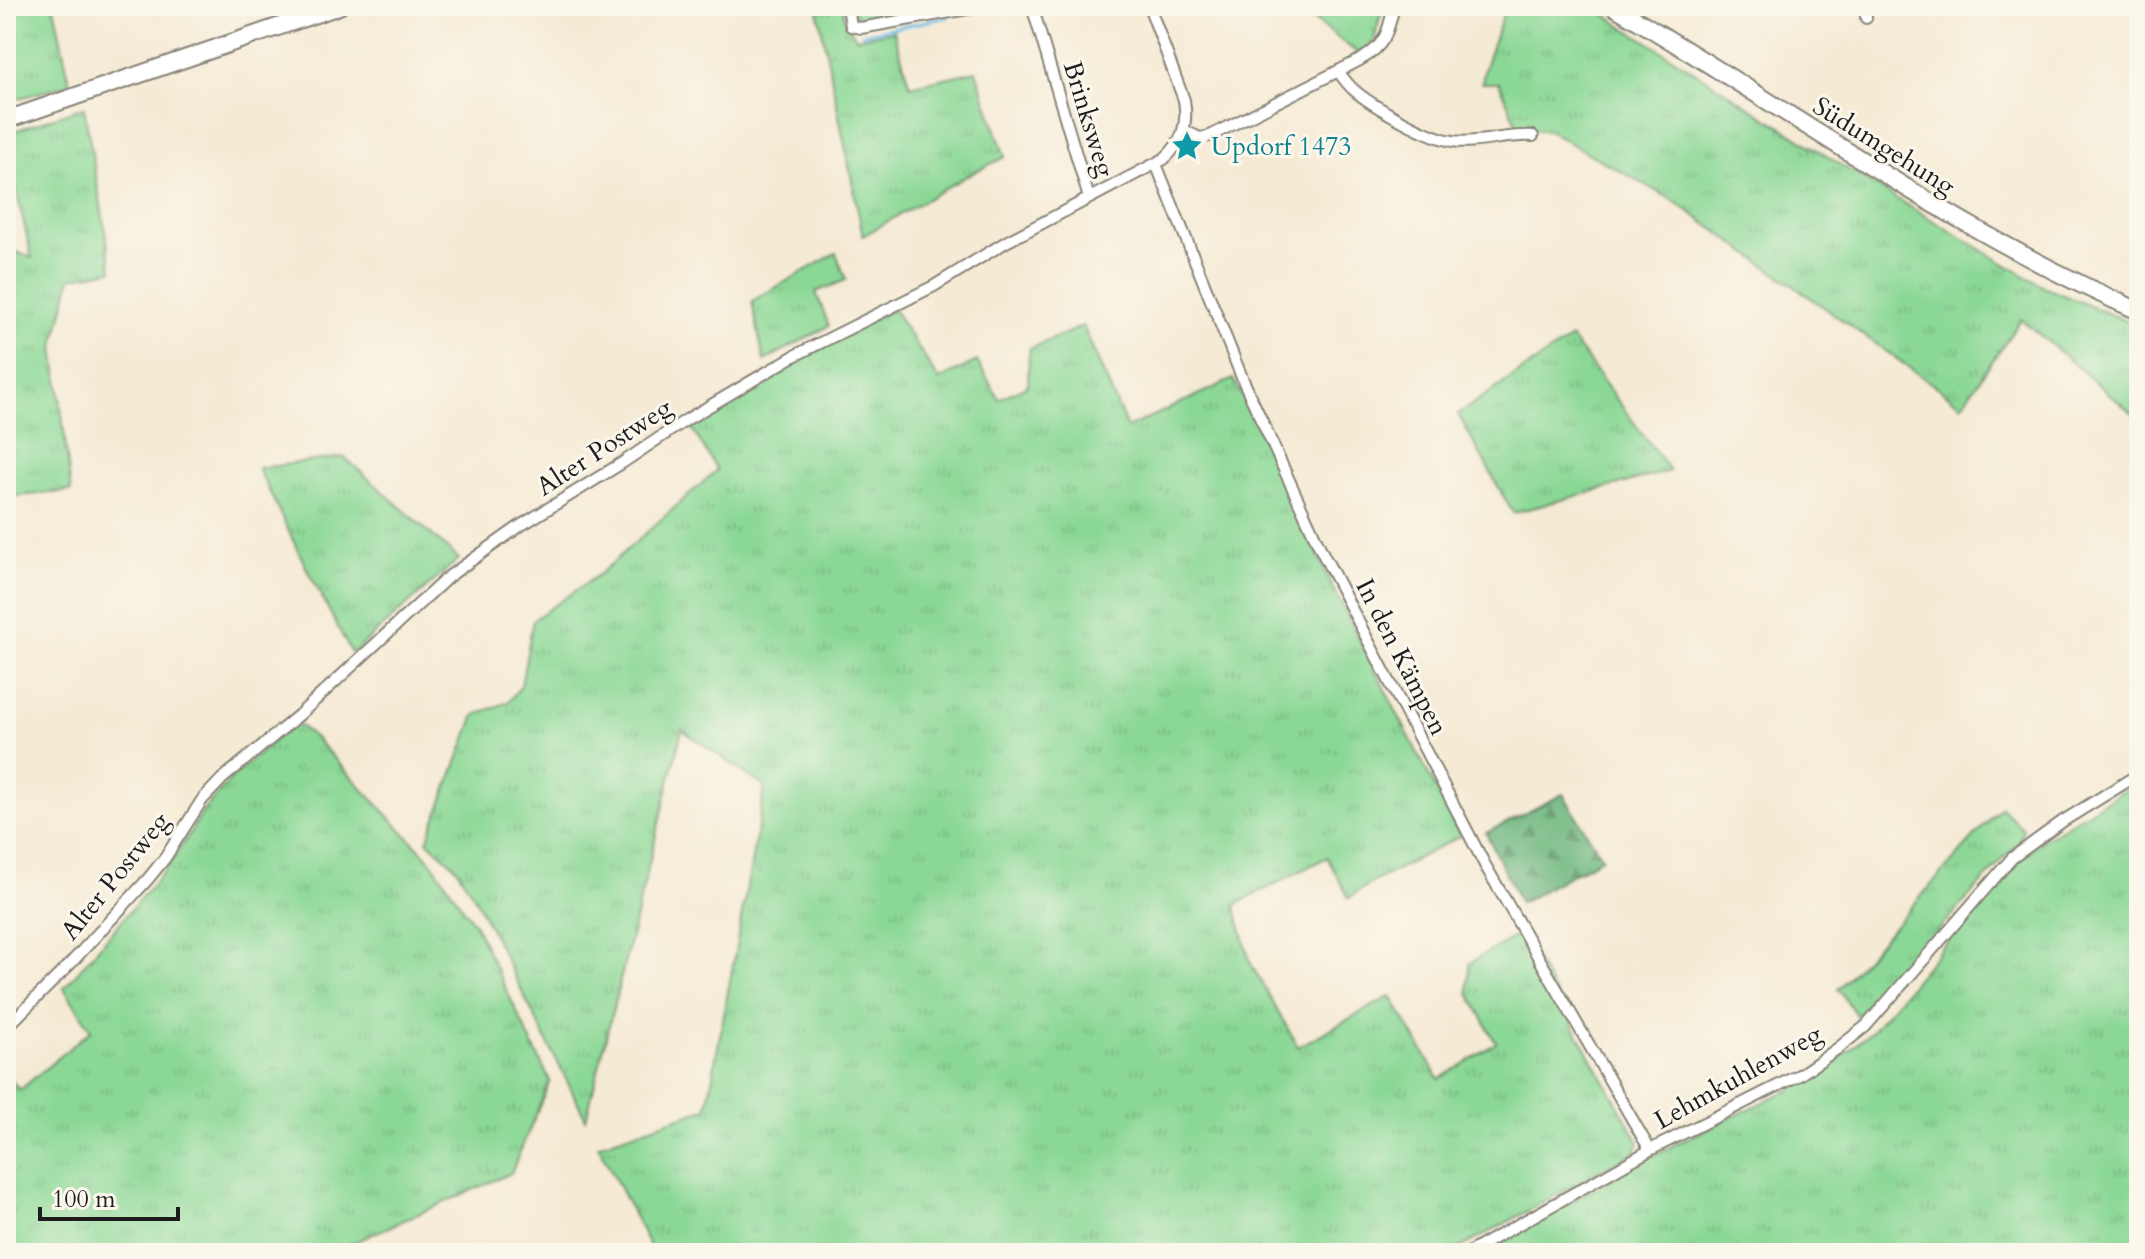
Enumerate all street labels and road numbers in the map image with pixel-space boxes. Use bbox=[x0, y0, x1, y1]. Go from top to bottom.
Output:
street label: Brinksweg bbox=[1055, 57, 1123, 181]
street label: Südumgehung bbox=[1806, 88, 1962, 204]
street label: Alter Postweg bbox=[529, 390, 679, 504]
street label: In den Kämpen bbox=[1348, 573, 1457, 741]
street label: Alter Postweg bbox=[53, 804, 178, 947]
street label: Lehmkuhlenweg bbox=[1648, 1016, 1828, 1138]

